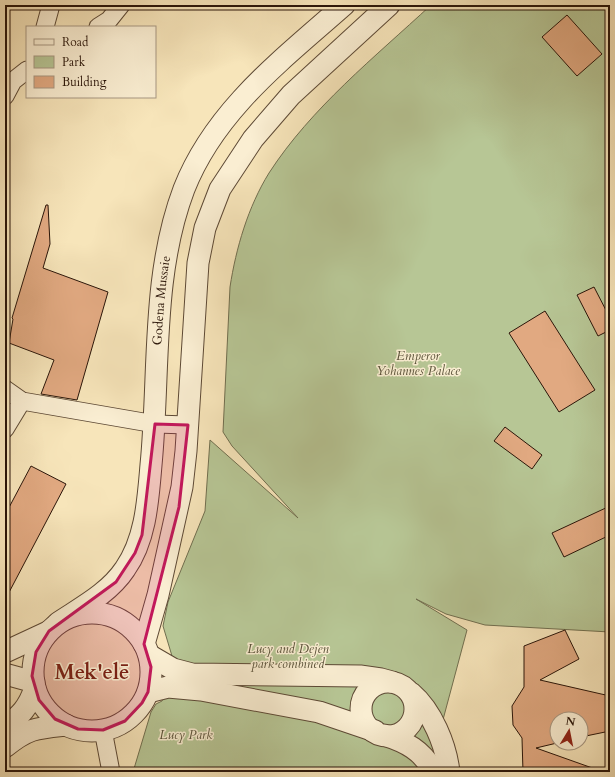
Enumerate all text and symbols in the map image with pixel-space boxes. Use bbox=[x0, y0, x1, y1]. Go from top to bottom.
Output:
legend bbox=[26, 26, 156, 98]
text: Road bbox=[62, 34, 89, 50]
text: Park bbox=[62, 54, 86, 70]
text: Building bbox=[62, 74, 107, 90]
street label: Godena Mussaie bbox=[148, 254, 175, 346]
park label: Emperor Yohannes Palace bbox=[376, 347, 461, 380]
park label: Lucy and Dejen park combined bbox=[247, 640, 329, 673]
district label: Mek'elē bbox=[54, 658, 130, 687]
north arrow bbox=[549, 711, 589, 751]
text: N bbox=[565, 713, 577, 730]
park label: Lucy Park bbox=[159, 726, 213, 744]

